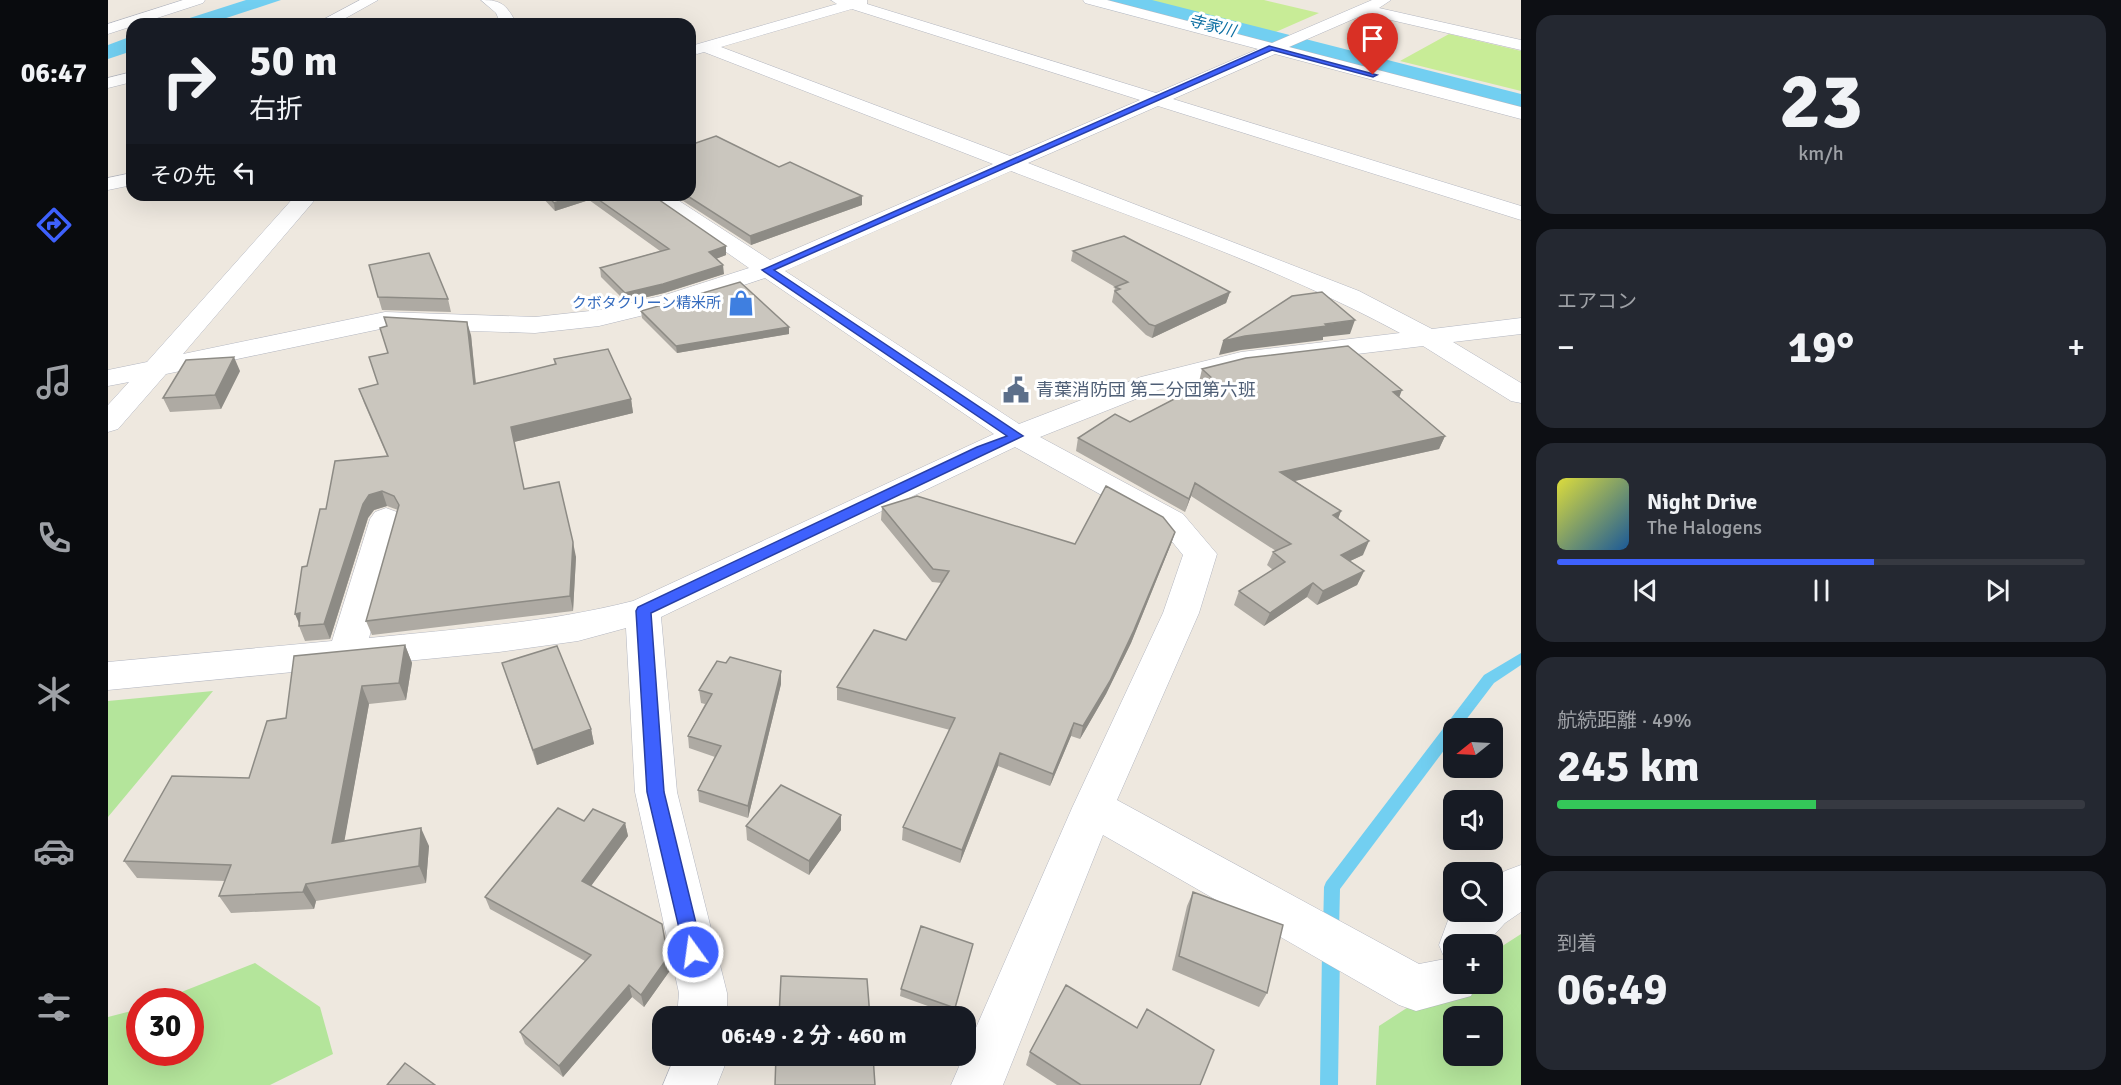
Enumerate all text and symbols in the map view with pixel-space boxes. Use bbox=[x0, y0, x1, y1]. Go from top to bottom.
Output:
water label: 寺家川 bbox=[1186, 10, 1240, 42]
pin bbox=[1347, 13, 1398, 75]
icon: arrive bbox=[1356, 22, 1389, 55]
text: 50 m bbox=[249, 36, 338, 87]
icon: right bbox=[150, 42, 228, 120]
text: 23 bbox=[1779, 54, 1863, 150]
text: 06:47 bbox=[21, 57, 87, 90]
text: 右折 bbox=[249, 93, 303, 126]
text: km/h bbox=[1798, 141, 1844, 166]
icon: left bbox=[228, 156, 261, 189]
text: その先 bbox=[150, 162, 216, 189]
icon: directions bbox=[33, 204, 75, 246]
shop icon: クボタクリーン精米所 bbox=[726, 288, 756, 318]
text: エアコン bbox=[1557, 289, 1637, 314]
place label: クボタクリーン精米所 bbox=[572, 294, 721, 312]
text: 19° bbox=[1788, 320, 1854, 375]
text: − bbox=[1557, 327, 1575, 368]
text: + bbox=[2067, 327, 2085, 368]
icon: music bbox=[33, 361, 75, 403]
public building icon: 青葉消防団 第二分団第六班 bbox=[1001, 375, 1031, 405]
place label: 青葉消防団 第二分団第六班 bbox=[1036, 379, 1256, 401]
text: Night Drive bbox=[1647, 488, 1757, 515]
text: The Halogens bbox=[1647, 515, 1762, 540]
icon: phone bbox=[33, 517, 75, 559]
icon: previous bbox=[1629, 574, 1662, 607]
icon: pause bbox=[1805, 574, 1838, 607]
icon: next bbox=[1981, 574, 2014, 607]
icon: climate bbox=[33, 673, 75, 715]
text: 航続距離 · 49% bbox=[1557, 708, 1692, 733]
north arrow bbox=[1443, 718, 1503, 778]
map controls bbox=[1443, 718, 1503, 1066]
text: 245 km bbox=[1557, 739, 1700, 794]
button: sound bbox=[1443, 790, 1503, 850]
icon: car bbox=[33, 830, 75, 872]
button: search bbox=[1443, 862, 1503, 922]
position arrow bbox=[661, 920, 725, 984]
text: 到着 bbox=[1557, 931, 1597, 956]
button: + bbox=[1443, 934, 1503, 994]
text: 06:49 bbox=[1557, 962, 1667, 1017]
icon: filters bbox=[33, 986, 75, 1028]
speed limit sign: 30 bbox=[126, 988, 204, 1066]
button: − bbox=[1443, 1006, 1503, 1066]
text: 06:49 · 2 分 · 460 m bbox=[722, 1022, 906, 1049]

